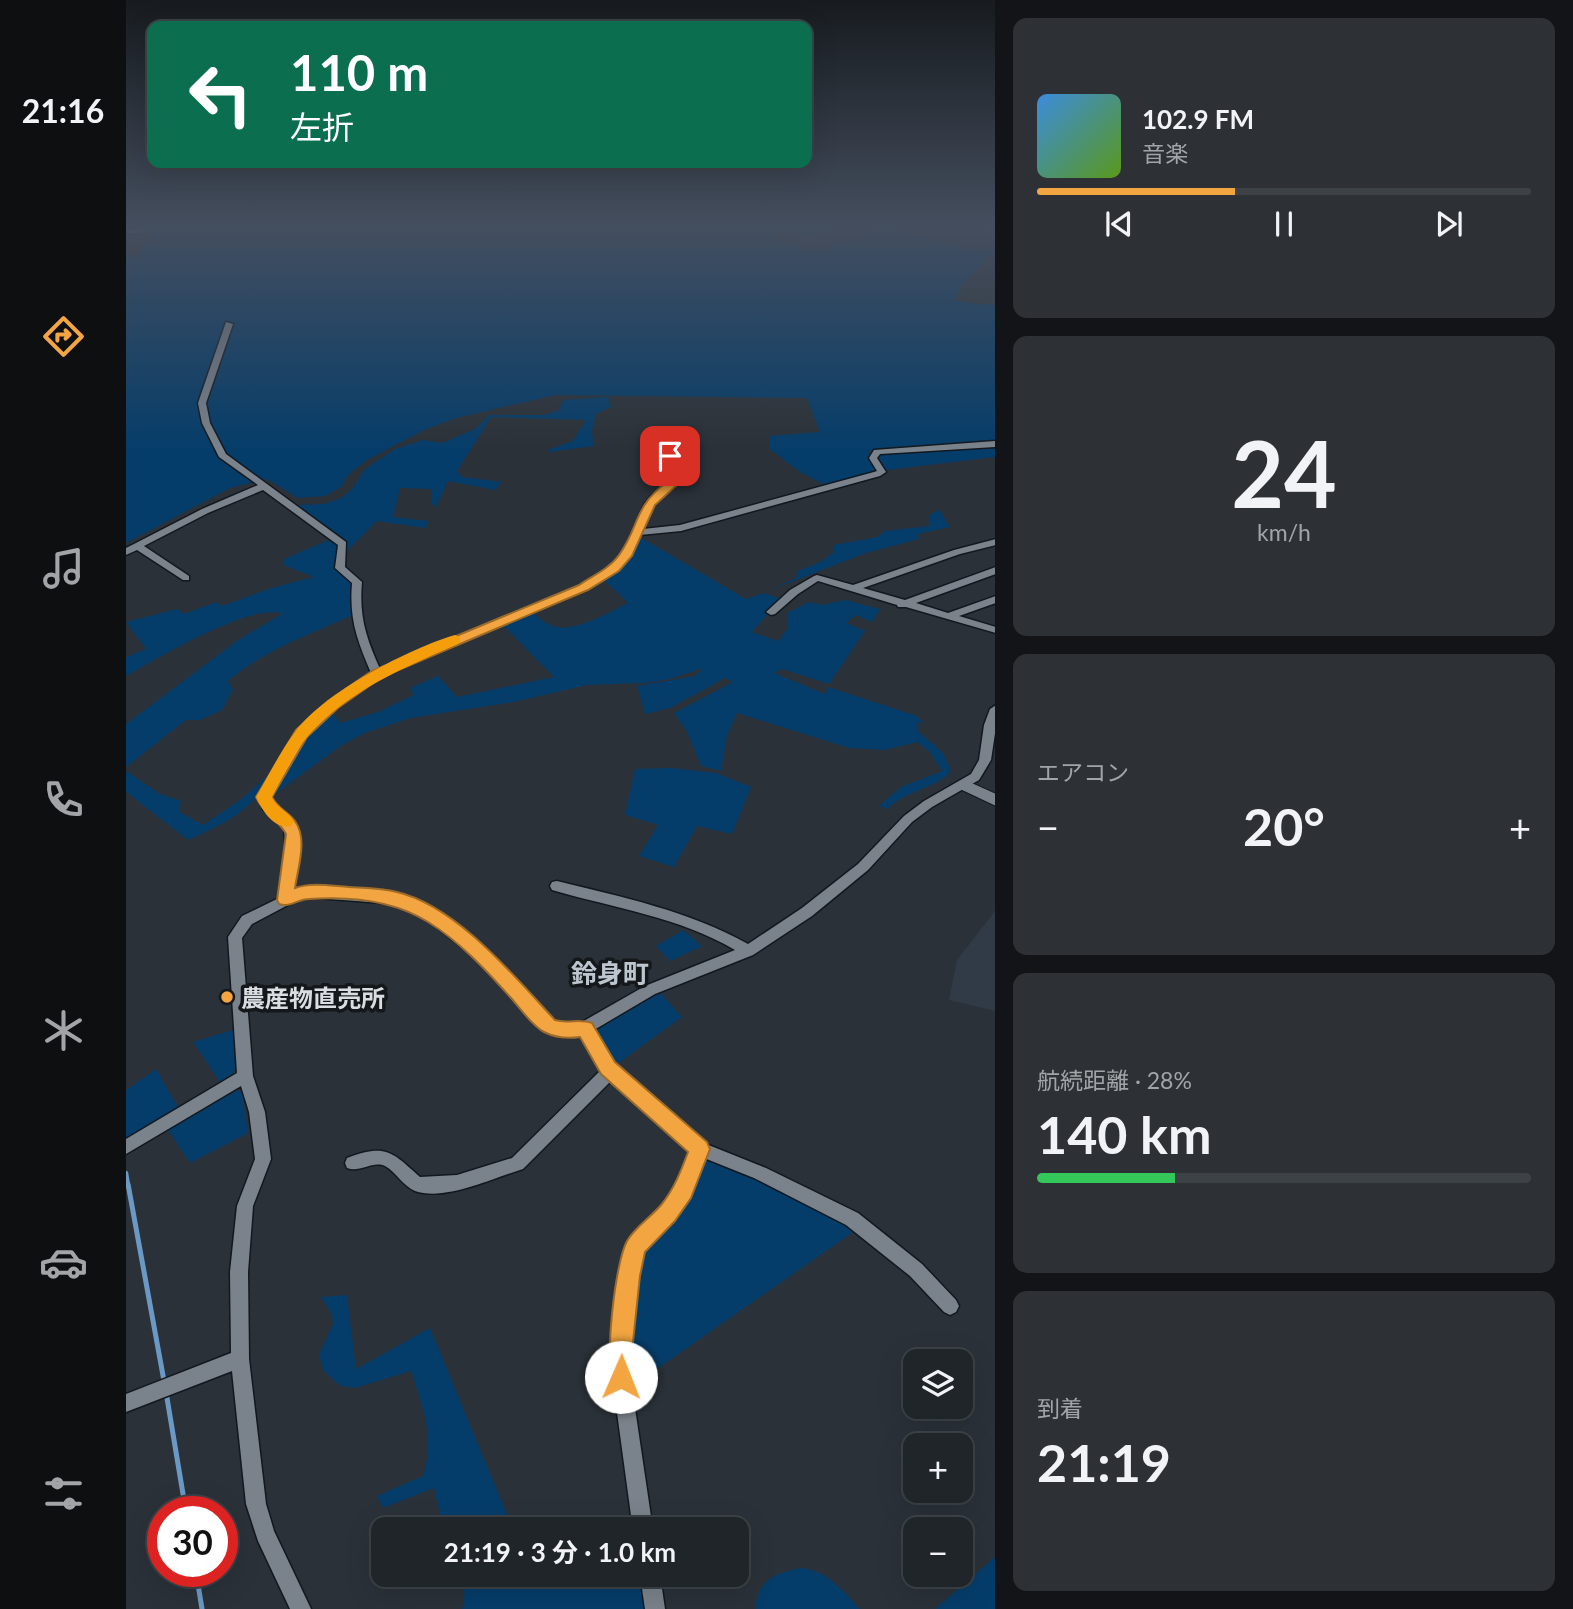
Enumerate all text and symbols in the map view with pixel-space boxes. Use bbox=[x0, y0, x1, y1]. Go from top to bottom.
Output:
text: 110 m bbox=[290, 43, 428, 101]
icon: left bbox=[175, 49, 266, 140]
text: 21:16 bbox=[22, 91, 104, 130]
text: 102.9 FM bbox=[1142, 103, 1254, 135]
text: 左折 bbox=[290, 107, 354, 146]
text: 音楽 bbox=[1142, 139, 1188, 167]
icon: previous bbox=[1100, 205, 1138, 243]
icon: pause bbox=[1265, 205, 1303, 243]
icon: next bbox=[1430, 205, 1468, 243]
icon: directions bbox=[39, 312, 88, 361]
text: 24 bbox=[1231, 418, 1337, 527]
pin bbox=[640, 426, 700, 486]
icon: arrive bbox=[651, 437, 689, 475]
text: km/h bbox=[1257, 518, 1311, 546]
icon: music bbox=[39, 544, 88, 593]
text: エアコン bbox=[1037, 758, 1129, 786]
icon: phone bbox=[39, 775, 88, 824]
text: 20° bbox=[1243, 795, 1325, 857]
text: − bbox=[1037, 804, 1059, 850]
text: + bbox=[1509, 804, 1531, 850]
district label: 鈴身町 bbox=[571, 957, 649, 989]
place label: 農産物直売所 bbox=[241, 983, 385, 1012]
marker: 農産物直売所 bbox=[219, 989, 235, 1005]
icon: climate bbox=[39, 1006, 88, 1055]
text: 航続距離 · 28% bbox=[1037, 1066, 1192, 1094]
text: 140 km bbox=[1037, 1103, 1211, 1165]
icon: car bbox=[39, 1238, 88, 1287]
position arrow bbox=[584, 1340, 658, 1414]
map controls bbox=[903, 1349, 973, 1587]
button: layers bbox=[903, 1349, 973, 1419]
text: 到着 bbox=[1037, 1394, 1083, 1422]
text: 21:19 bbox=[1037, 1431, 1171, 1493]
button: + bbox=[903, 1433, 973, 1503]
icon: filters bbox=[39, 1469, 88, 1518]
speed limit sign: 30 bbox=[147, 1496, 238, 1587]
button: − bbox=[903, 1517, 973, 1587]
text: 21:19 · 3 分 · 1.0 km bbox=[444, 1536, 676, 1568]

